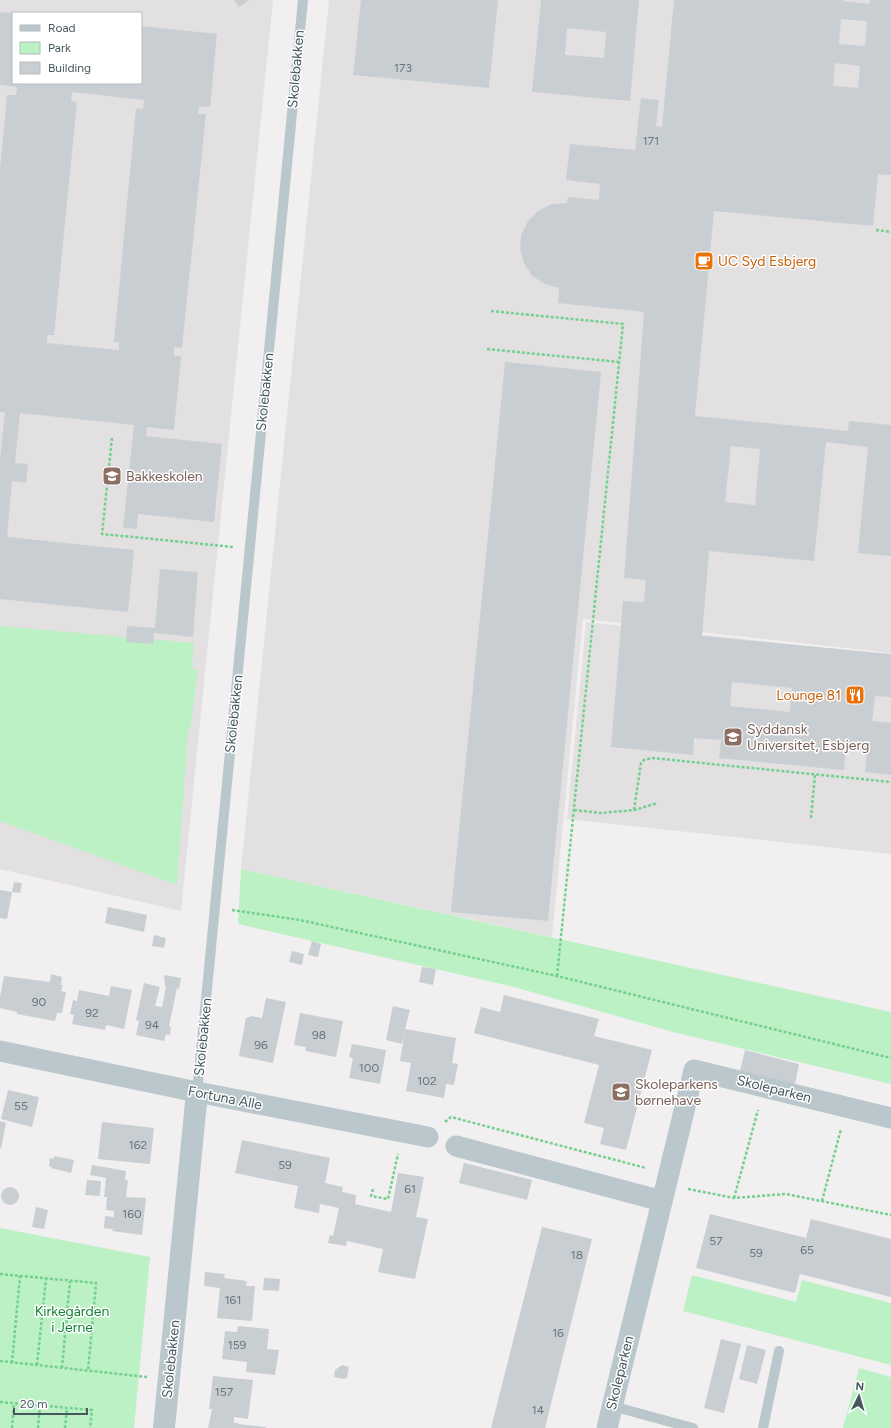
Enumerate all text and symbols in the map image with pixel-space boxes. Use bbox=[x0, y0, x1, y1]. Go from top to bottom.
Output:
legend bbox=[12, 12, 142, 84]
text: Road bbox=[48, 21, 76, 35]
street label: Skolebakken bbox=[284, 29, 308, 109]
text: Park bbox=[48, 41, 71, 55]
text: Building bbox=[48, 61, 91, 75]
house number: 173 bbox=[394, 61, 412, 75]
house number: 171 bbox=[643, 134, 659, 148]
cafe icon: UC Syd Esbjerg bbox=[693, 250, 715, 272]
place label: UC Syd Esbjerg bbox=[718, 253, 816, 270]
street label: Skolebakken bbox=[252, 352, 278, 432]
school or university icon: Bakkeskolen bbox=[101, 465, 123, 487]
place label: Bakkeskolen bbox=[126, 468, 203, 485]
street label: Skolebakken bbox=[221, 674, 247, 754]
restaurant icon: Lounge 81 bbox=[844, 684, 866, 706]
place label: Lounge 81 bbox=[776, 687, 841, 704]
place label: Syddansk Universitet, Esbjerg bbox=[747, 721, 869, 754]
school or university icon: Syddansk Universitet, Esbjerg bbox=[722, 726, 744, 748]
house number: 90 bbox=[32, 995, 47, 1009]
street label: Skolebakken bbox=[190, 997, 216, 1077]
house number: 92 bbox=[85, 1006, 99, 1020]
house number: 94 bbox=[145, 1018, 160, 1032]
house number: 98 bbox=[312, 1028, 326, 1042]
house number: 96 bbox=[254, 1038, 268, 1052]
house number: 100 bbox=[359, 1061, 379, 1075]
street label: Skoleparken bbox=[735, 1072, 813, 1107]
house number: 102 bbox=[417, 1074, 437, 1088]
place label: Skoleparkens børnehave bbox=[635, 1076, 718, 1109]
school or university icon: Skoleparkens børnehave bbox=[610, 1081, 632, 1103]
street label: Fortuna Alle bbox=[186, 1082, 264, 1114]
house number: 55 bbox=[14, 1099, 28, 1113]
house number: 162 bbox=[129, 1138, 147, 1152]
house number: 59 bbox=[278, 1158, 292, 1172]
house number: 61 bbox=[404, 1182, 416, 1196]
house number: 160 bbox=[122, 1207, 142, 1221]
house number: 57 bbox=[709, 1234, 723, 1248]
house number: 65 bbox=[800, 1243, 814, 1257]
house number: 59 bbox=[749, 1246, 763, 1260]
house number: 18 bbox=[571, 1248, 583, 1262]
house number: 161 bbox=[225, 1293, 241, 1307]
park label: Kirkegården i Jerne bbox=[35, 1303, 109, 1336]
street label: Skolebakken bbox=[158, 1319, 184, 1399]
house number: 16 bbox=[552, 1326, 564, 1340]
street label: Skoleparken bbox=[603, 1334, 638, 1412]
house number: 159 bbox=[228, 1338, 247, 1352]
north arrow bbox=[839, 1376, 879, 1416]
text: N bbox=[855, 1380, 865, 1393]
house number: 157 bbox=[215, 1385, 234, 1399]
scale bar bbox=[14, 1390, 87, 1416]
text: 20 m bbox=[20, 1397, 48, 1411]
house number: 14 bbox=[532, 1403, 545, 1417]

